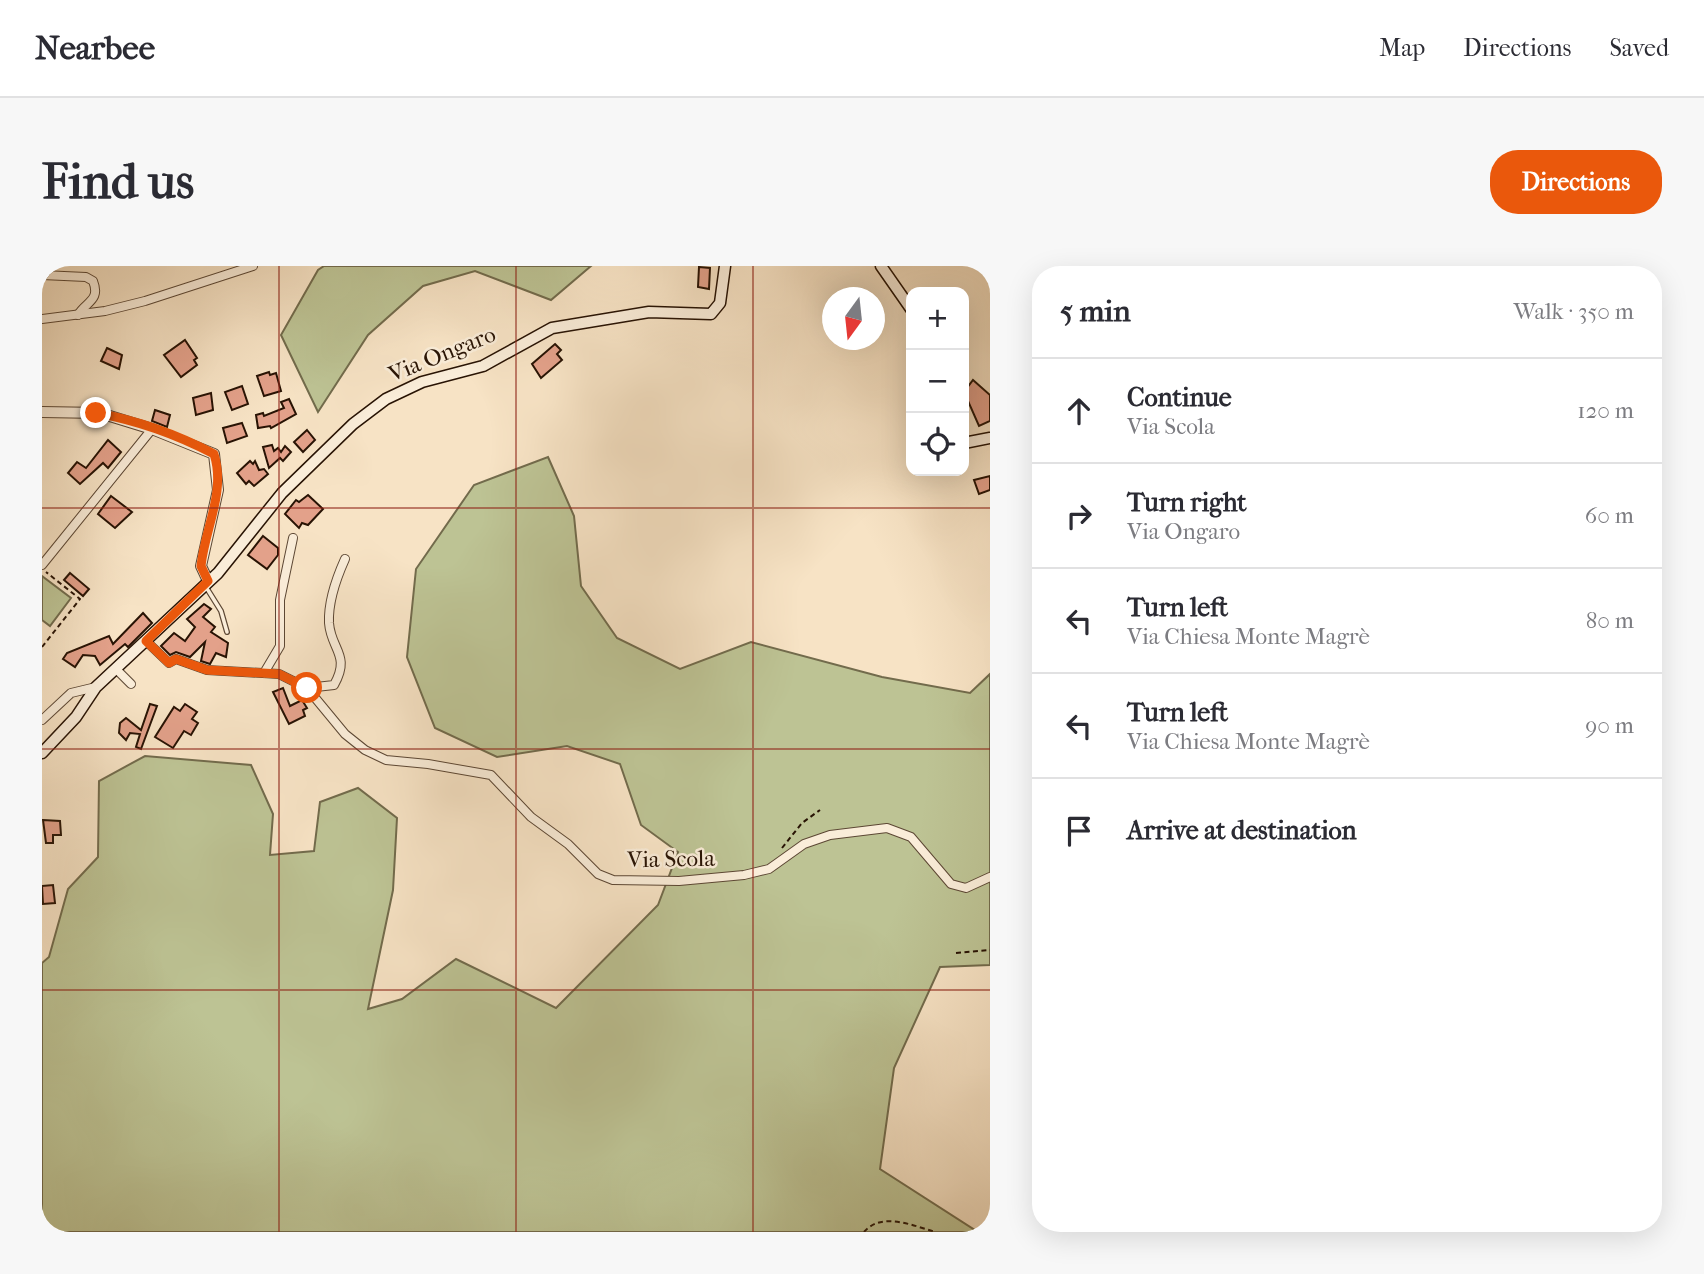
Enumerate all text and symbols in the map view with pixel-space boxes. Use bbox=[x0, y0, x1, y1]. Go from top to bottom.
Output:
text: Nearbee bbox=[35, 29, 155, 68]
text: Map bbox=[1379, 34, 1425, 62]
text: Directions bbox=[1463, 34, 1571, 62]
text: Saved bbox=[1609, 34, 1669, 62]
button: Directions bbox=[1490, 150, 1662, 214]
text: Find us bbox=[42, 153, 194, 211]
north arrow bbox=[822, 287, 885, 350]
map controls bbox=[906, 287, 969, 476]
button: + bbox=[906, 287, 969, 350]
text: 5 min bbox=[1060, 294, 1131, 329]
text: Walk · 350 m bbox=[1514, 298, 1634, 325]
street label: Via Ongaro bbox=[384, 320, 499, 388]
button: − bbox=[906, 350, 969, 413]
text: Continue bbox=[1127, 382, 1232, 413]
icon: ahead bbox=[1060, 392, 1098, 430]
route end bbox=[80, 397, 111, 428]
text: 120 m bbox=[1577, 397, 1634, 424]
button: locate bbox=[906, 413, 969, 476]
text: Via Scola bbox=[1127, 413, 1215, 440]
text: Turn right bbox=[1127, 487, 1247, 518]
icon: right bbox=[1060, 497, 1098, 535]
text: 60 m bbox=[1585, 502, 1634, 529]
text: Via Ongaro bbox=[1127, 518, 1240, 545]
text: Turn left bbox=[1127, 592, 1228, 623]
icon: left bbox=[1060, 602, 1098, 640]
text: 80 m bbox=[1586, 607, 1634, 634]
text: Via Chiesa Monte Magrè bbox=[1127, 623, 1370, 650]
route start bbox=[291, 672, 322, 703]
text: Turn left bbox=[1127, 697, 1228, 728]
icon: left bbox=[1060, 707, 1098, 745]
text: 90 m bbox=[1585, 712, 1634, 739]
text: Via Chiesa Monte Magrè bbox=[1127, 728, 1370, 755]
icon: arrive bbox=[1060, 812, 1098, 850]
text: Arrive at destination bbox=[1127, 815, 1357, 846]
street label: Via Scola bbox=[626, 845, 715, 873]

